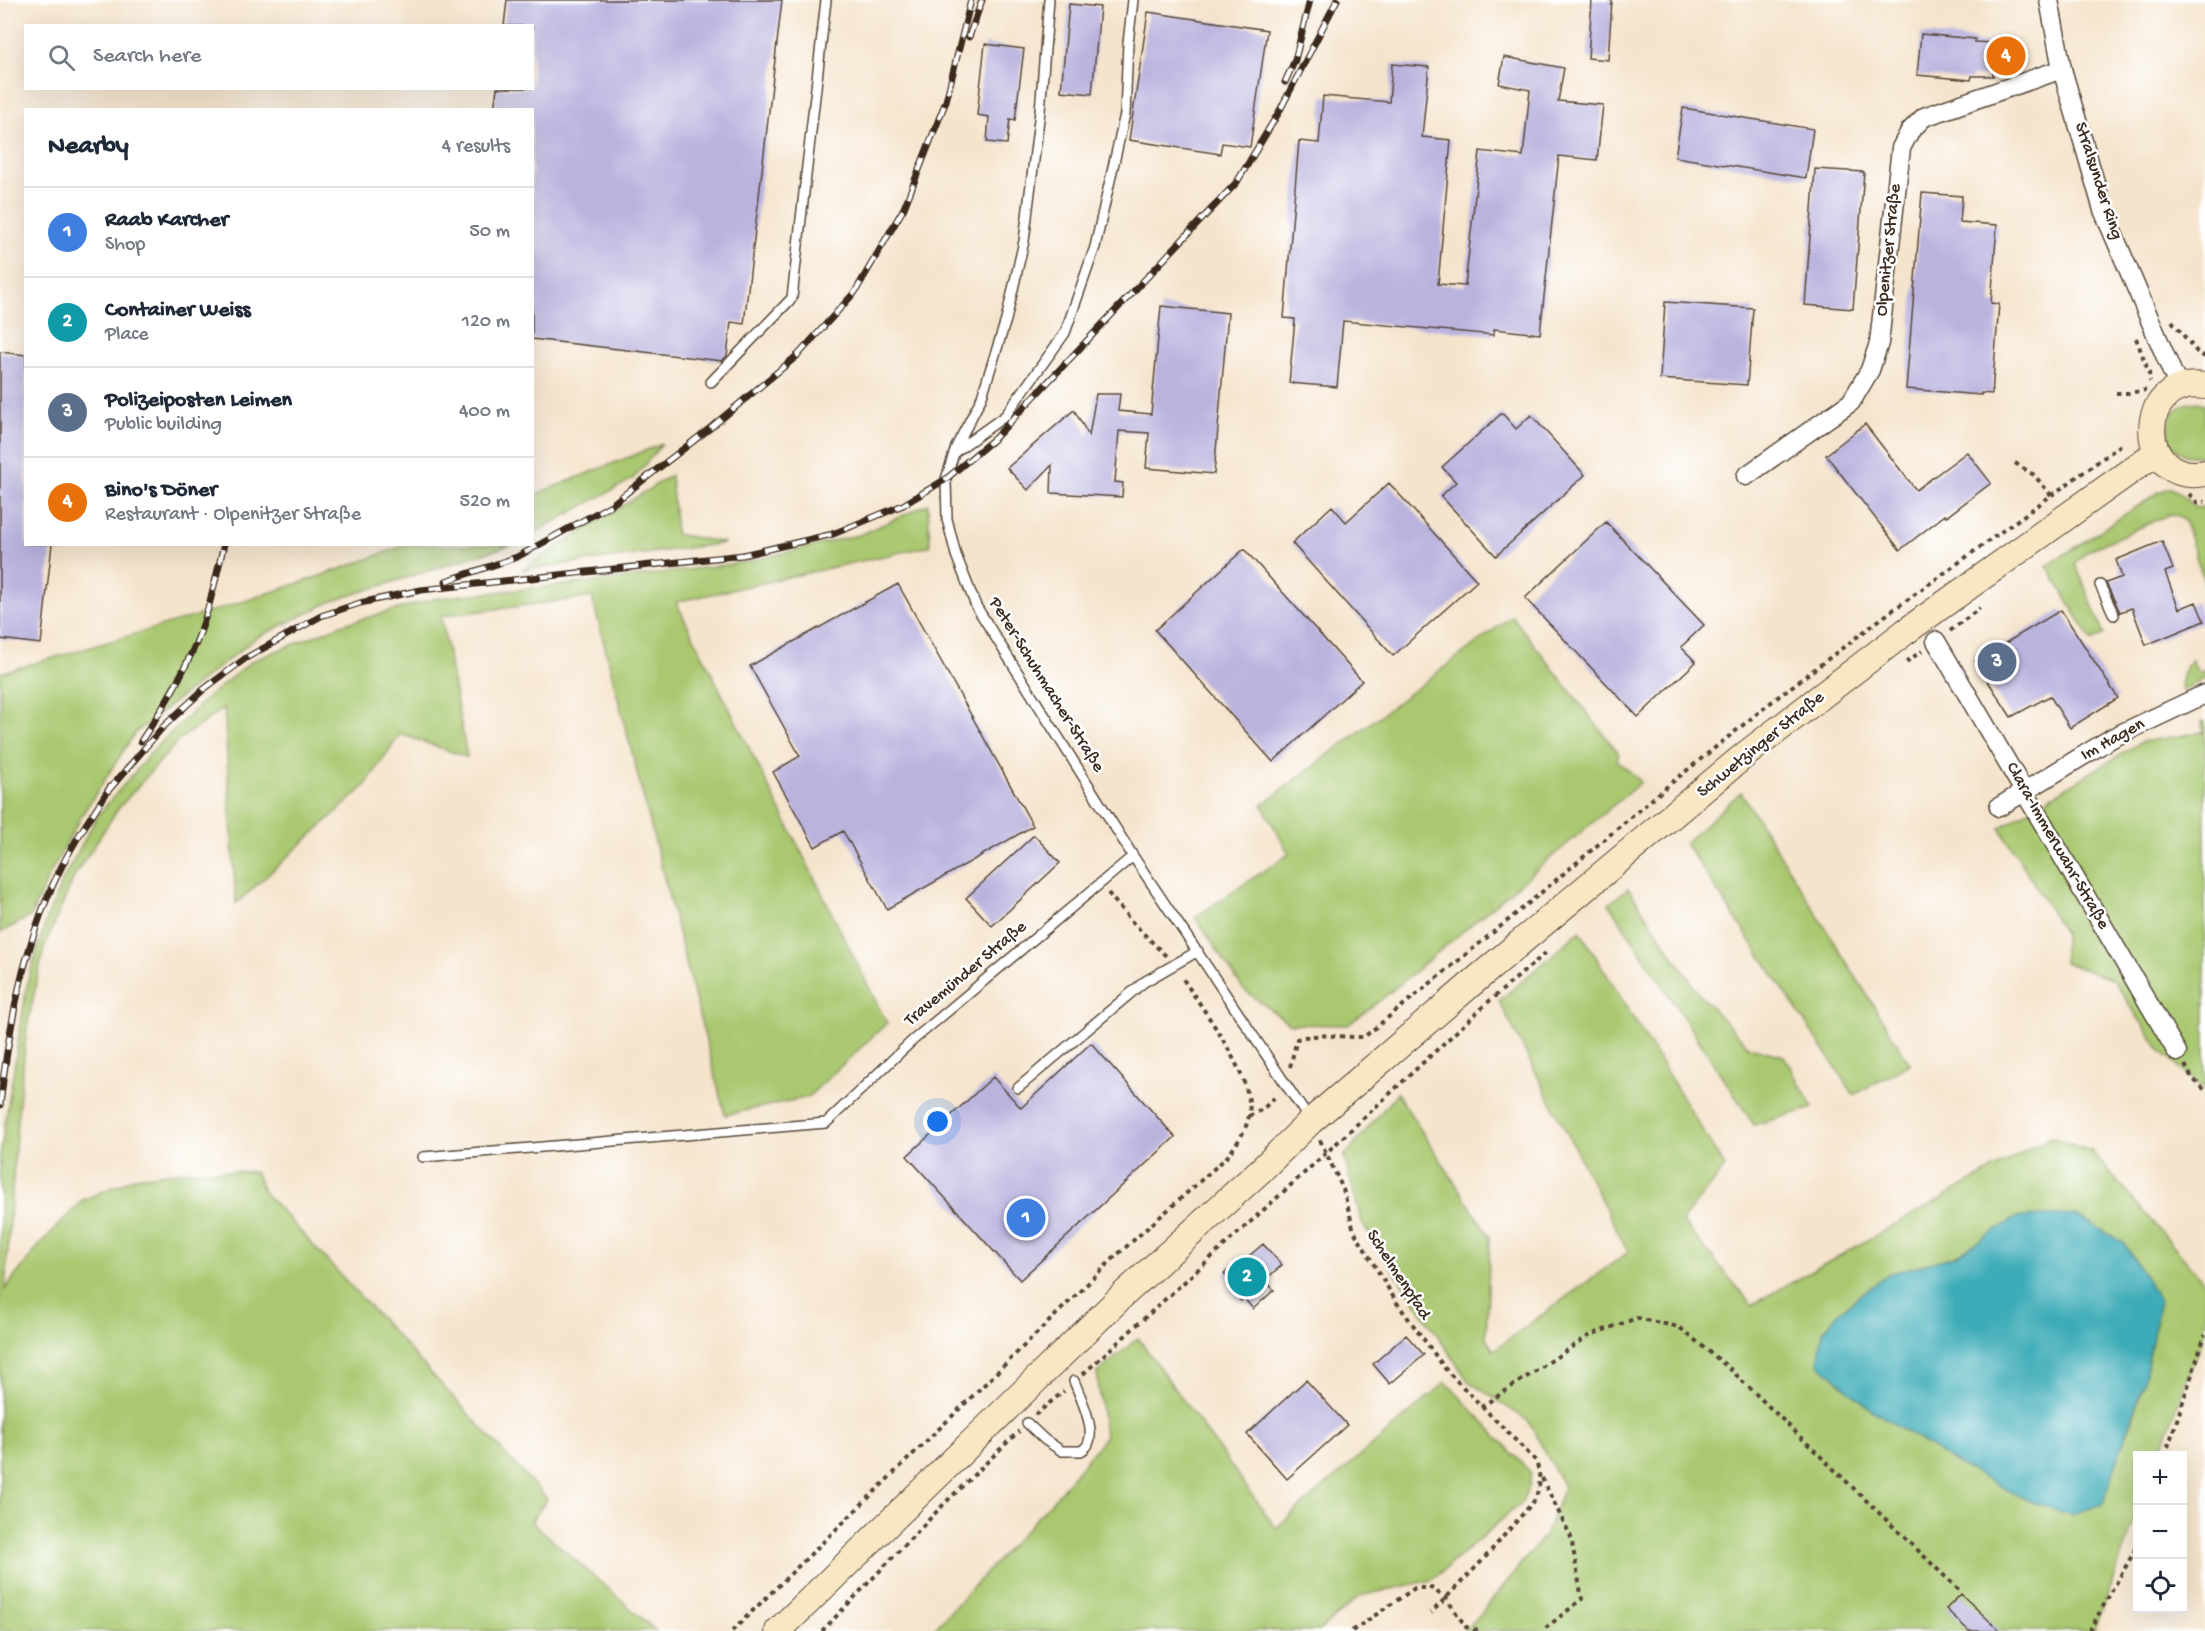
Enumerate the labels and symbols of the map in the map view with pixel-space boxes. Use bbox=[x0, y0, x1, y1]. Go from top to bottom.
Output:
pin: 4 bbox=[1986, 34, 2026, 78]
street label: Stralsunder Ring bbox=[2069, 120, 2127, 242]
street label: Olpenitzer Straße bbox=[1872, 182, 1906, 317]
street label: Peter-Schuhmacher-Straße bbox=[983, 593, 1109, 777]
pin: 3 bbox=[1978, 640, 2016, 684]
street label: Schwetzinger Straße bbox=[1693, 687, 1829, 803]
street label: Im Hagen bbox=[2077, 714, 2149, 766]
street label: Clara-Immerwahr-Straße bbox=[2001, 759, 2114, 934]
street label: Travemünder Straße bbox=[900, 916, 1032, 1032]
your location bbox=[923, 1107, 952, 1136]
pin: 1 bbox=[1006, 1196, 1046, 1240]
street label: Schelmenpfad bbox=[1361, 1226, 1436, 1325]
pin: 2 bbox=[1228, 1254, 1266, 1300]

